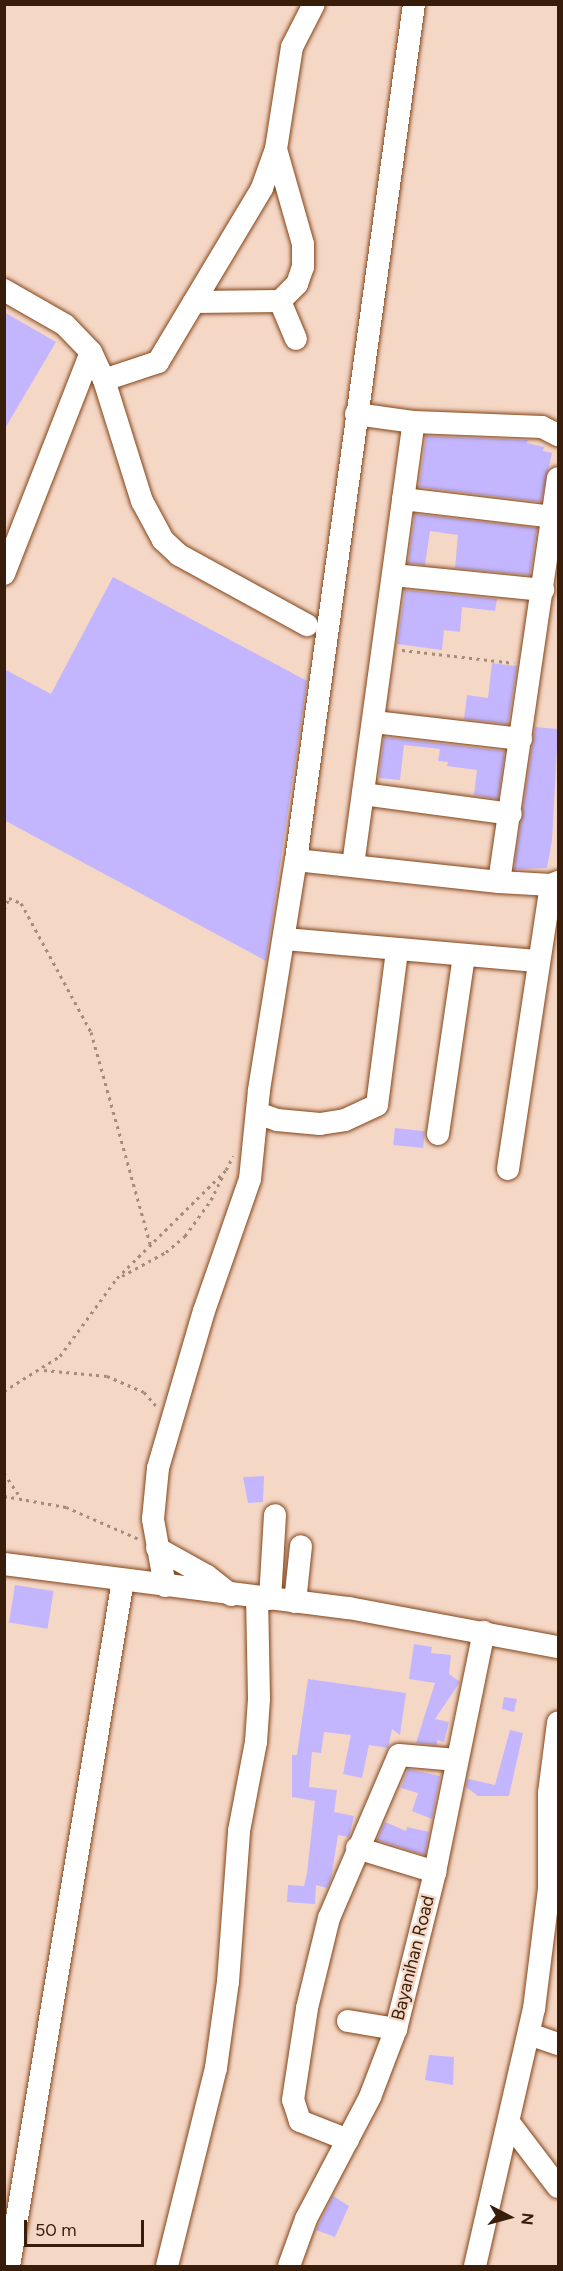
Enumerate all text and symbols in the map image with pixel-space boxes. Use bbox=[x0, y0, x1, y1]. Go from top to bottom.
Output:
street label: Bayanihan Road bbox=[387, 1893, 439, 2023]
north arrow bbox=[479, 2187, 539, 2247]
scale bar bbox=[27, 2208, 147, 2246]
text: N bbox=[517, 2212, 537, 2226]
text: 50 m bbox=[35, 2219, 77, 2241]

